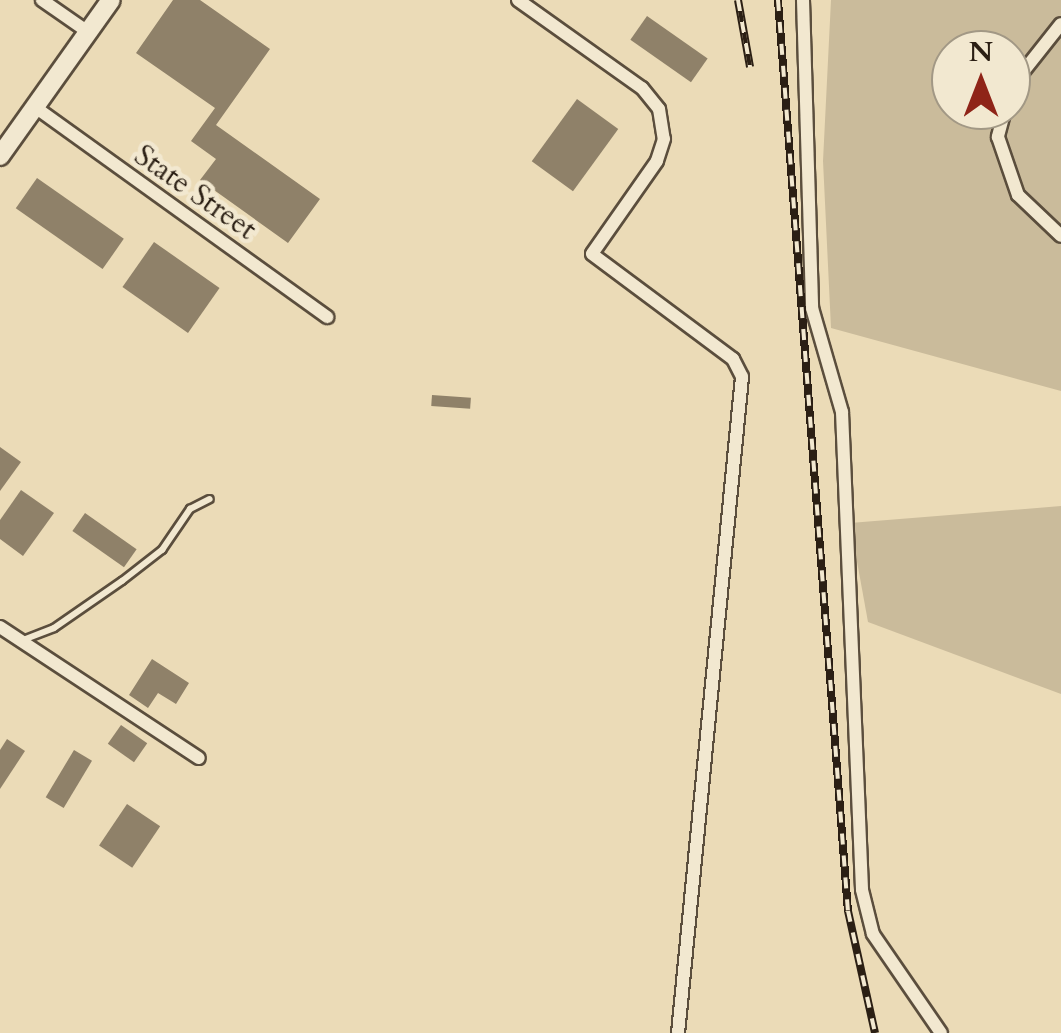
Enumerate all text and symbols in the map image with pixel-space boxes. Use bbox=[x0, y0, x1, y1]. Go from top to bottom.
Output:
north arrow bbox=[931, 30, 1031, 130]
text: N bbox=[969, 33, 993, 71]
street label: State Street bbox=[127, 138, 263, 248]

